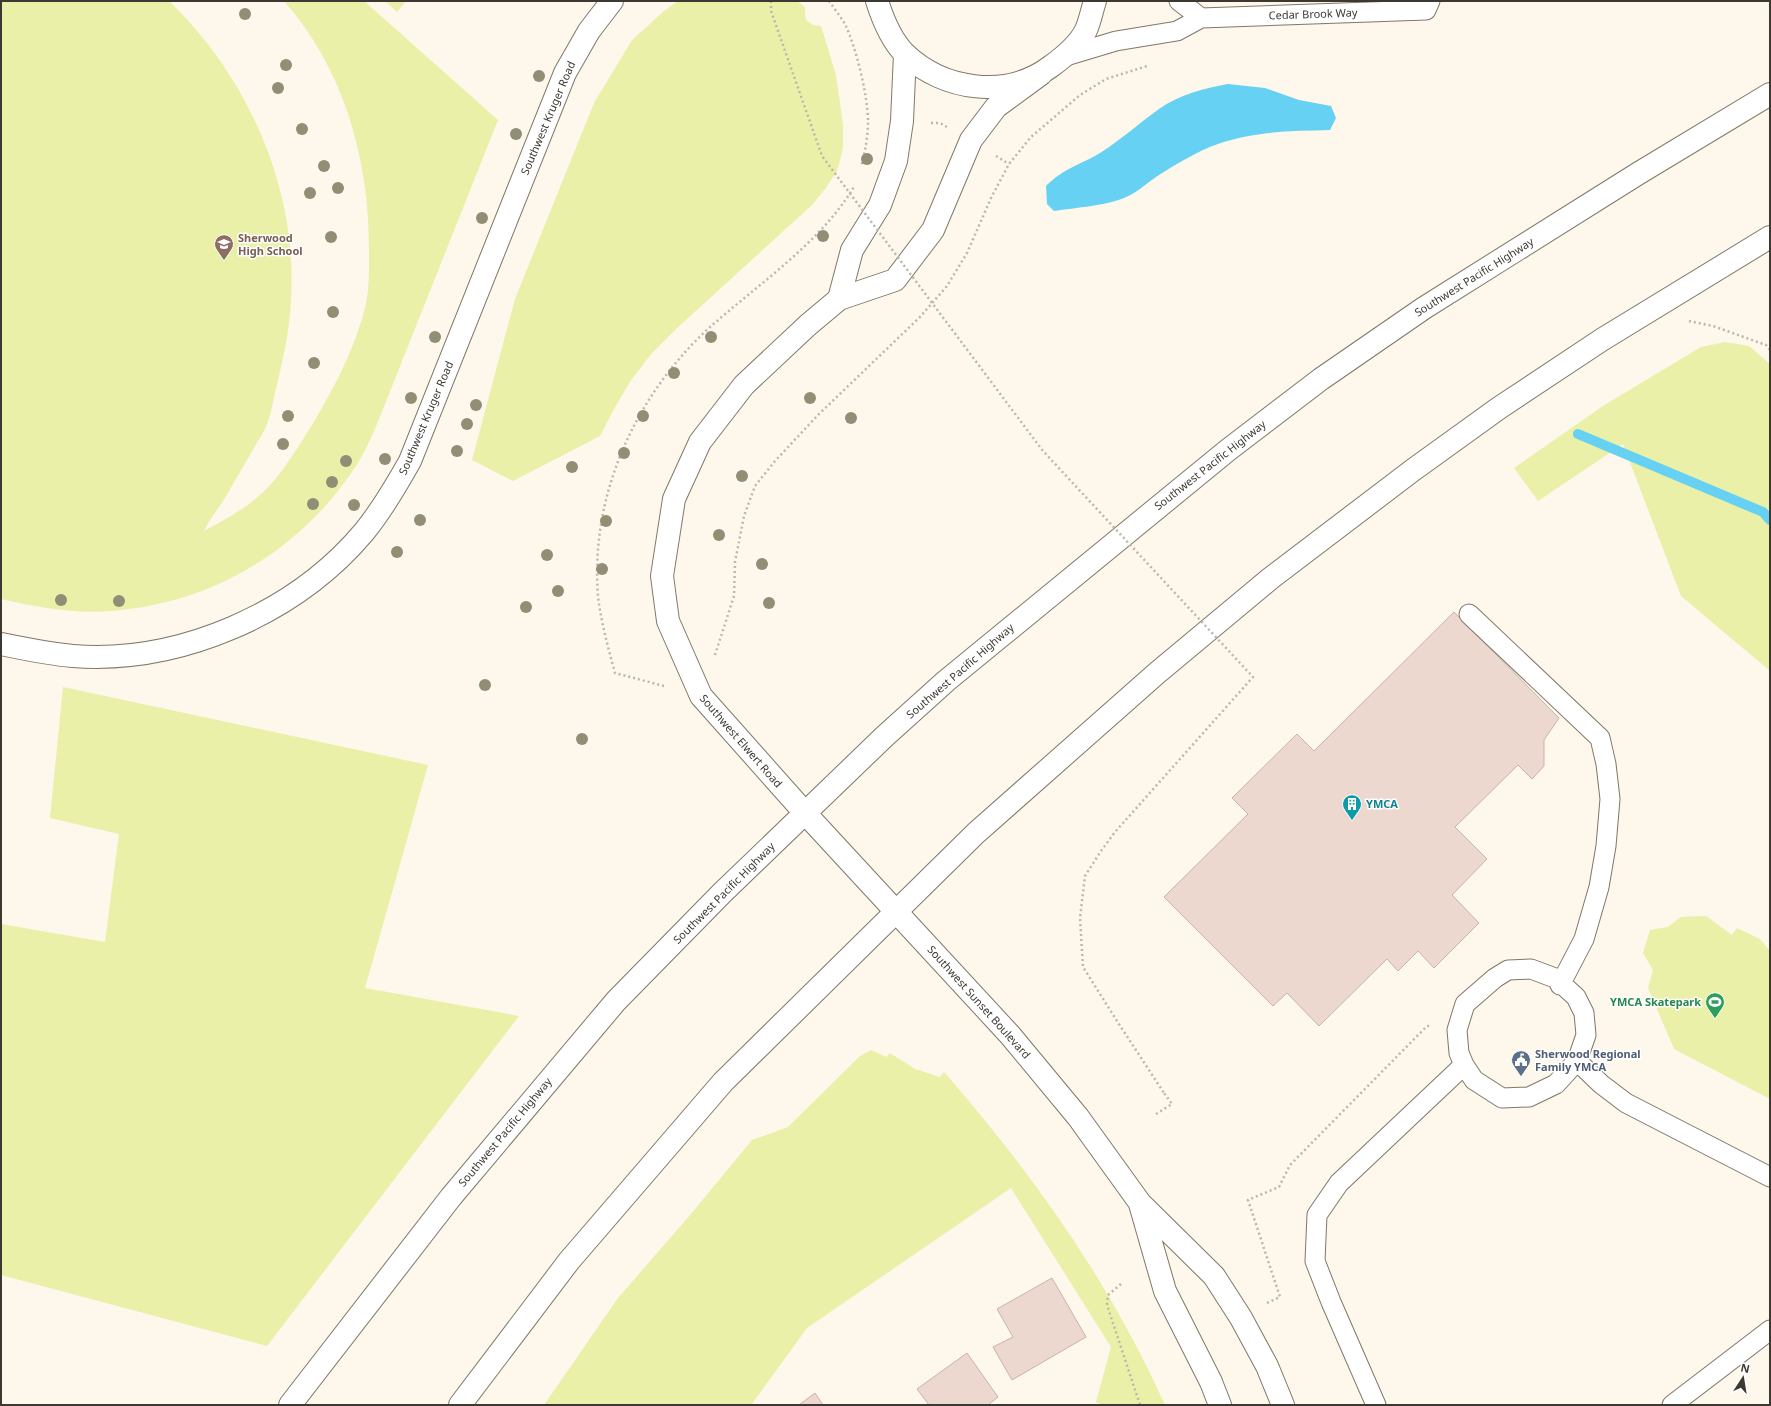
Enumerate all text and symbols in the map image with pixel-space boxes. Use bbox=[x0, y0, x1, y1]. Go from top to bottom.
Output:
street label: Cedar Brook Way bbox=[1268, 4, 1358, 23]
street label: Southwest Kruger Road bbox=[517, 59, 578, 177]
place label: Sherwood High School bbox=[238, 230, 303, 258]
school or university icon: Sherwood High School bbox=[213, 233, 235, 261]
street label: Southwest Pacific Highway bbox=[1411, 233, 1537, 319]
street label: Southwest Kruger Road bbox=[395, 359, 456, 477]
street label: Southwest Pacific Highway bbox=[1151, 416, 1269, 513]
street label: Southwest Pacific Highway bbox=[903, 619, 1017, 722]
street label: Southwest Elwert Road bbox=[697, 691, 786, 790]
building icon: YMCA bbox=[1341, 793, 1363, 821]
place label: YMCA bbox=[1366, 796, 1398, 811]
street label: Southwest Pacific Highway bbox=[670, 838, 778, 947]
street label: Southwest Sunset Boulevard bbox=[924, 942, 1034, 1061]
sports icon: YMCA Skatepark bbox=[1704, 991, 1726, 1019]
place label: YMCA Skatepark bbox=[1610, 994, 1701, 1009]
place label: Sherwood Regional Family YMCA bbox=[1535, 1046, 1641, 1074]
public building icon: Sherwood Regional Family YMCA bbox=[1510, 1049, 1532, 1077]
street label: Southwest Pacific Highway bbox=[455, 1074, 555, 1189]
north arrow bbox=[1723, 1358, 1763, 1398]
text: N bbox=[1739, 1359, 1751, 1376]

